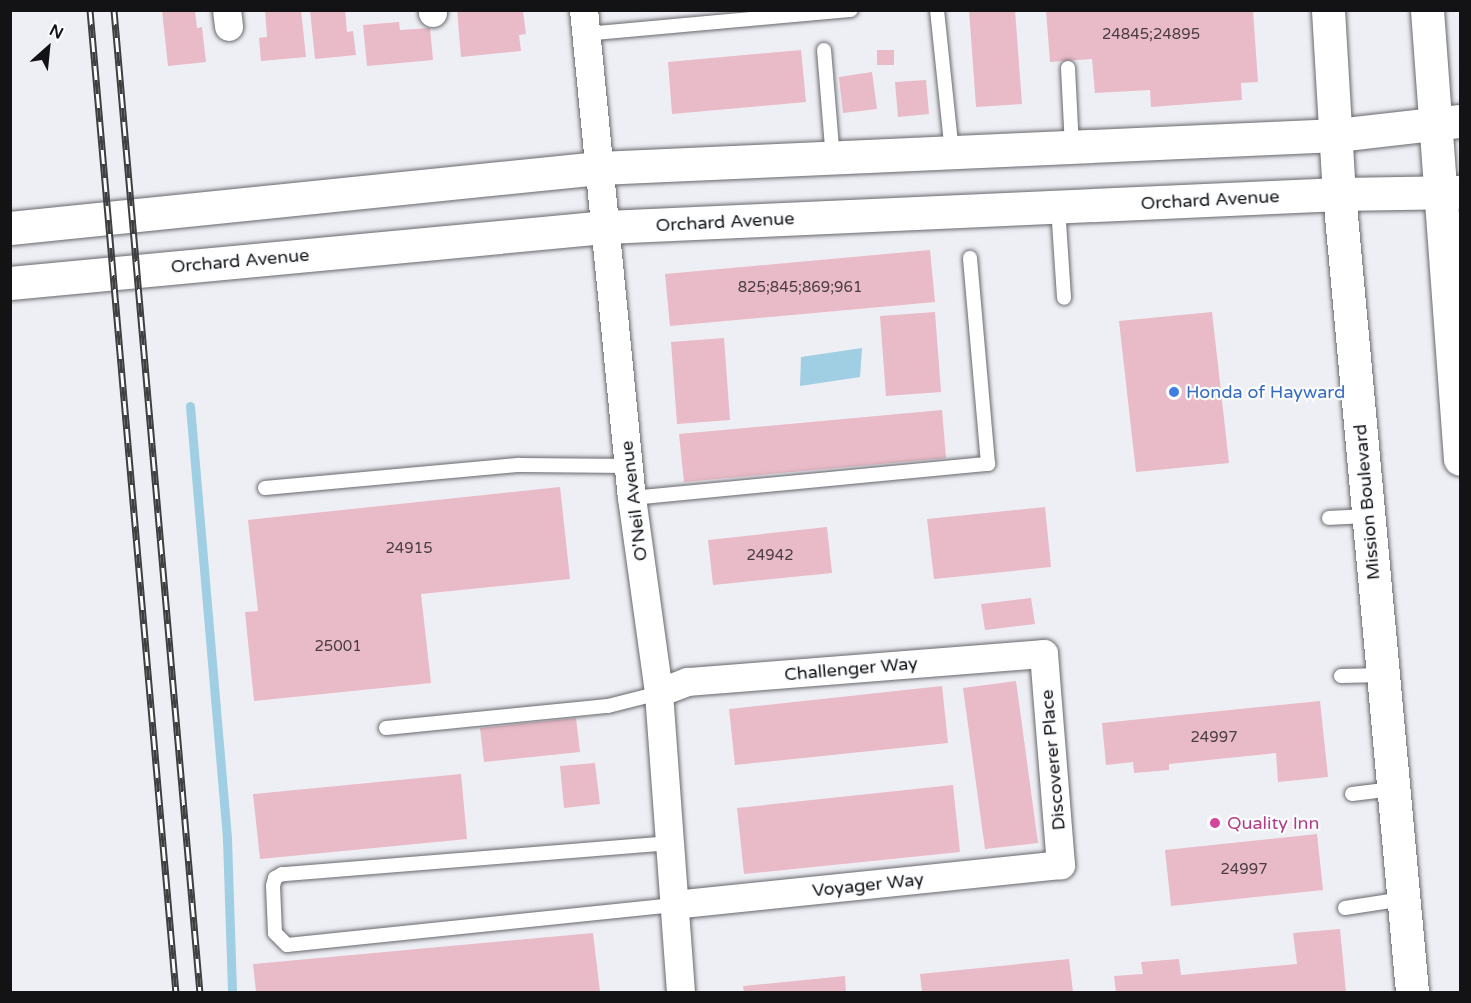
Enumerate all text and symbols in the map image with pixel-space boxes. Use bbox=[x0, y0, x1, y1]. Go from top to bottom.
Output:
north arrow bbox=[18, 18, 78, 78]
text: N bbox=[46, 20, 66, 44]
house number: 24845;24895 bbox=[1102, 26, 1200, 44]
street label: Orchard Avenue bbox=[1140, 186, 1280, 214]
street label: Orchard Avenue bbox=[655, 208, 795, 236]
street label: Orchard Avenue bbox=[170, 244, 310, 278]
house number: 825;845;869;961 bbox=[738, 279, 862, 297]
place label: Honda of Hayward bbox=[1186, 381, 1345, 403]
marker: Honda of Hayward bbox=[1167, 385, 1181, 399]
street label: Mission Boulevard bbox=[1349, 423, 1385, 581]
street label: O'Neil Avenue bbox=[616, 440, 652, 562]
house number: 24915 bbox=[385, 540, 433, 558]
house number: 24942 bbox=[746, 547, 794, 565]
house number: 25001 bbox=[314, 638, 362, 656]
street label: Challenger Way bbox=[783, 652, 919, 686]
street label: Discoverer Place bbox=[1036, 689, 1070, 831]
house number: 24997 bbox=[1190, 729, 1238, 747]
place label: Quality Inn bbox=[1227, 812, 1320, 834]
marker: Quality Inn bbox=[1208, 816, 1222, 830]
house number: 24997 bbox=[1220, 861, 1268, 879]
street label: Voyager Way bbox=[811, 868, 925, 902]

